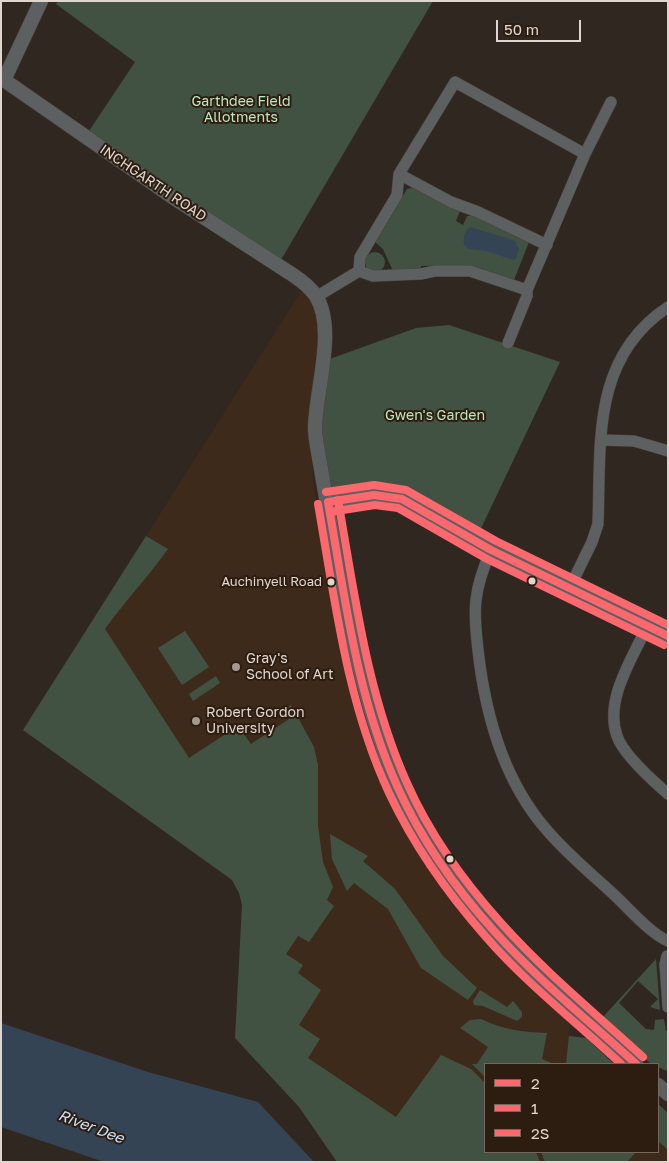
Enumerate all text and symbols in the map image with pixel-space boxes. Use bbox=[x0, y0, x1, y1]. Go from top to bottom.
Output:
scale bar bbox=[499, 10, 584, 42]
text: 50 m bbox=[504, 20, 539, 38]
park label: Garthdee Field Allotments bbox=[191, 94, 291, 126]
street label: INCHGARTH ROAD bbox=[96, 141, 210, 225]
park label: Gwen's Garden bbox=[385, 408, 485, 424]
place label: Auchinyell Road bbox=[221, 574, 322, 590]
unlabelled marker bbox=[527, 576, 537, 586]
marker: Auchinyell Road bbox=[326, 577, 336, 587]
place label: Gray's School of Art bbox=[246, 651, 334, 684]
marker: Gray's School of Art bbox=[230, 661, 242, 673]
place label: Robert Gordon University bbox=[206, 705, 305, 738]
marker: Robert Gordon University bbox=[190, 715, 202, 727]
unlabelled marker bbox=[445, 854, 455, 864]
legend bbox=[484, 1063, 659, 1153]
text: 2 bbox=[531, 1074, 540, 1092]
text: 1 bbox=[531, 1099, 538, 1117]
water label: River Dee bbox=[56, 1106, 126, 1148]
text: 2S bbox=[531, 1124, 549, 1142]

